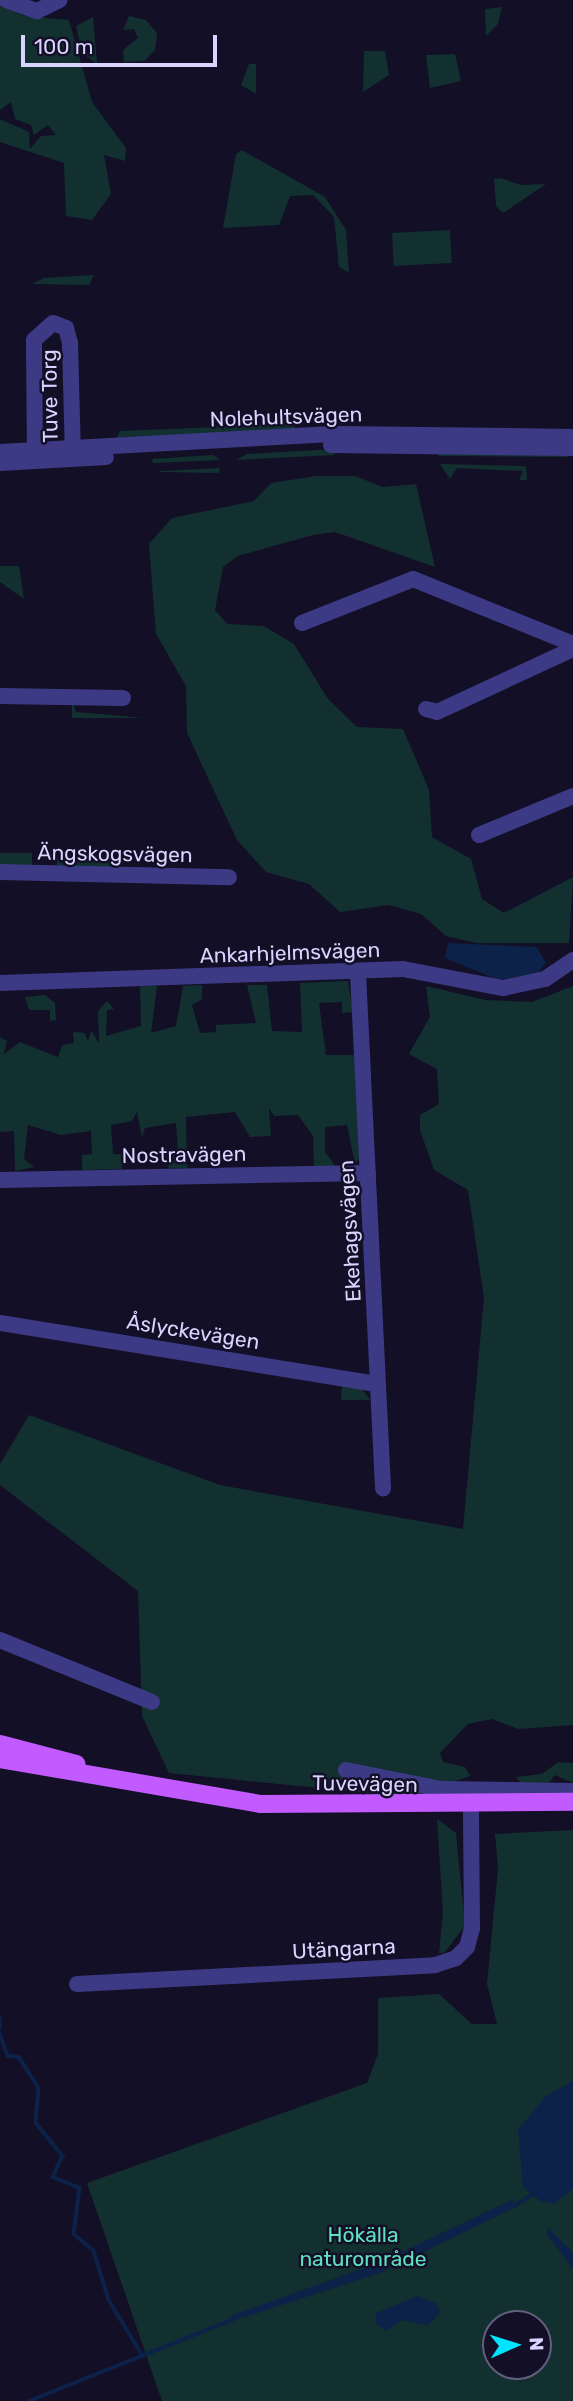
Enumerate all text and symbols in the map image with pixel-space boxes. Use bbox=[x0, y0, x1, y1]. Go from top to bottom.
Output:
scale bar bbox=[24, 21, 220, 65]
text: 100 m bbox=[34, 34, 93, 59]
street label: Tuve Torg bbox=[37, 349, 63, 443]
street label: Nolehultsvägen bbox=[209, 402, 363, 432]
street label: Ängskogsvägen bbox=[37, 840, 193, 868]
street label: Ankarhjelmsvägen bbox=[199, 937, 381, 969]
street label: Nostravägen bbox=[122, 1141, 246, 1169]
street label: Ekehagsvägen bbox=[334, 1159, 366, 1303]
street label: Åslyckevägen bbox=[125, 1309, 261, 1355]
street label: Tuvevägen bbox=[312, 1770, 418, 1798]
street label: Utängarna bbox=[292, 1934, 396, 1964]
park label: Hökälla naturområde bbox=[299, 2222, 427, 2272]
north arrow bbox=[482, 2310, 552, 2380]
text: N bbox=[525, 2337, 548, 2351]

